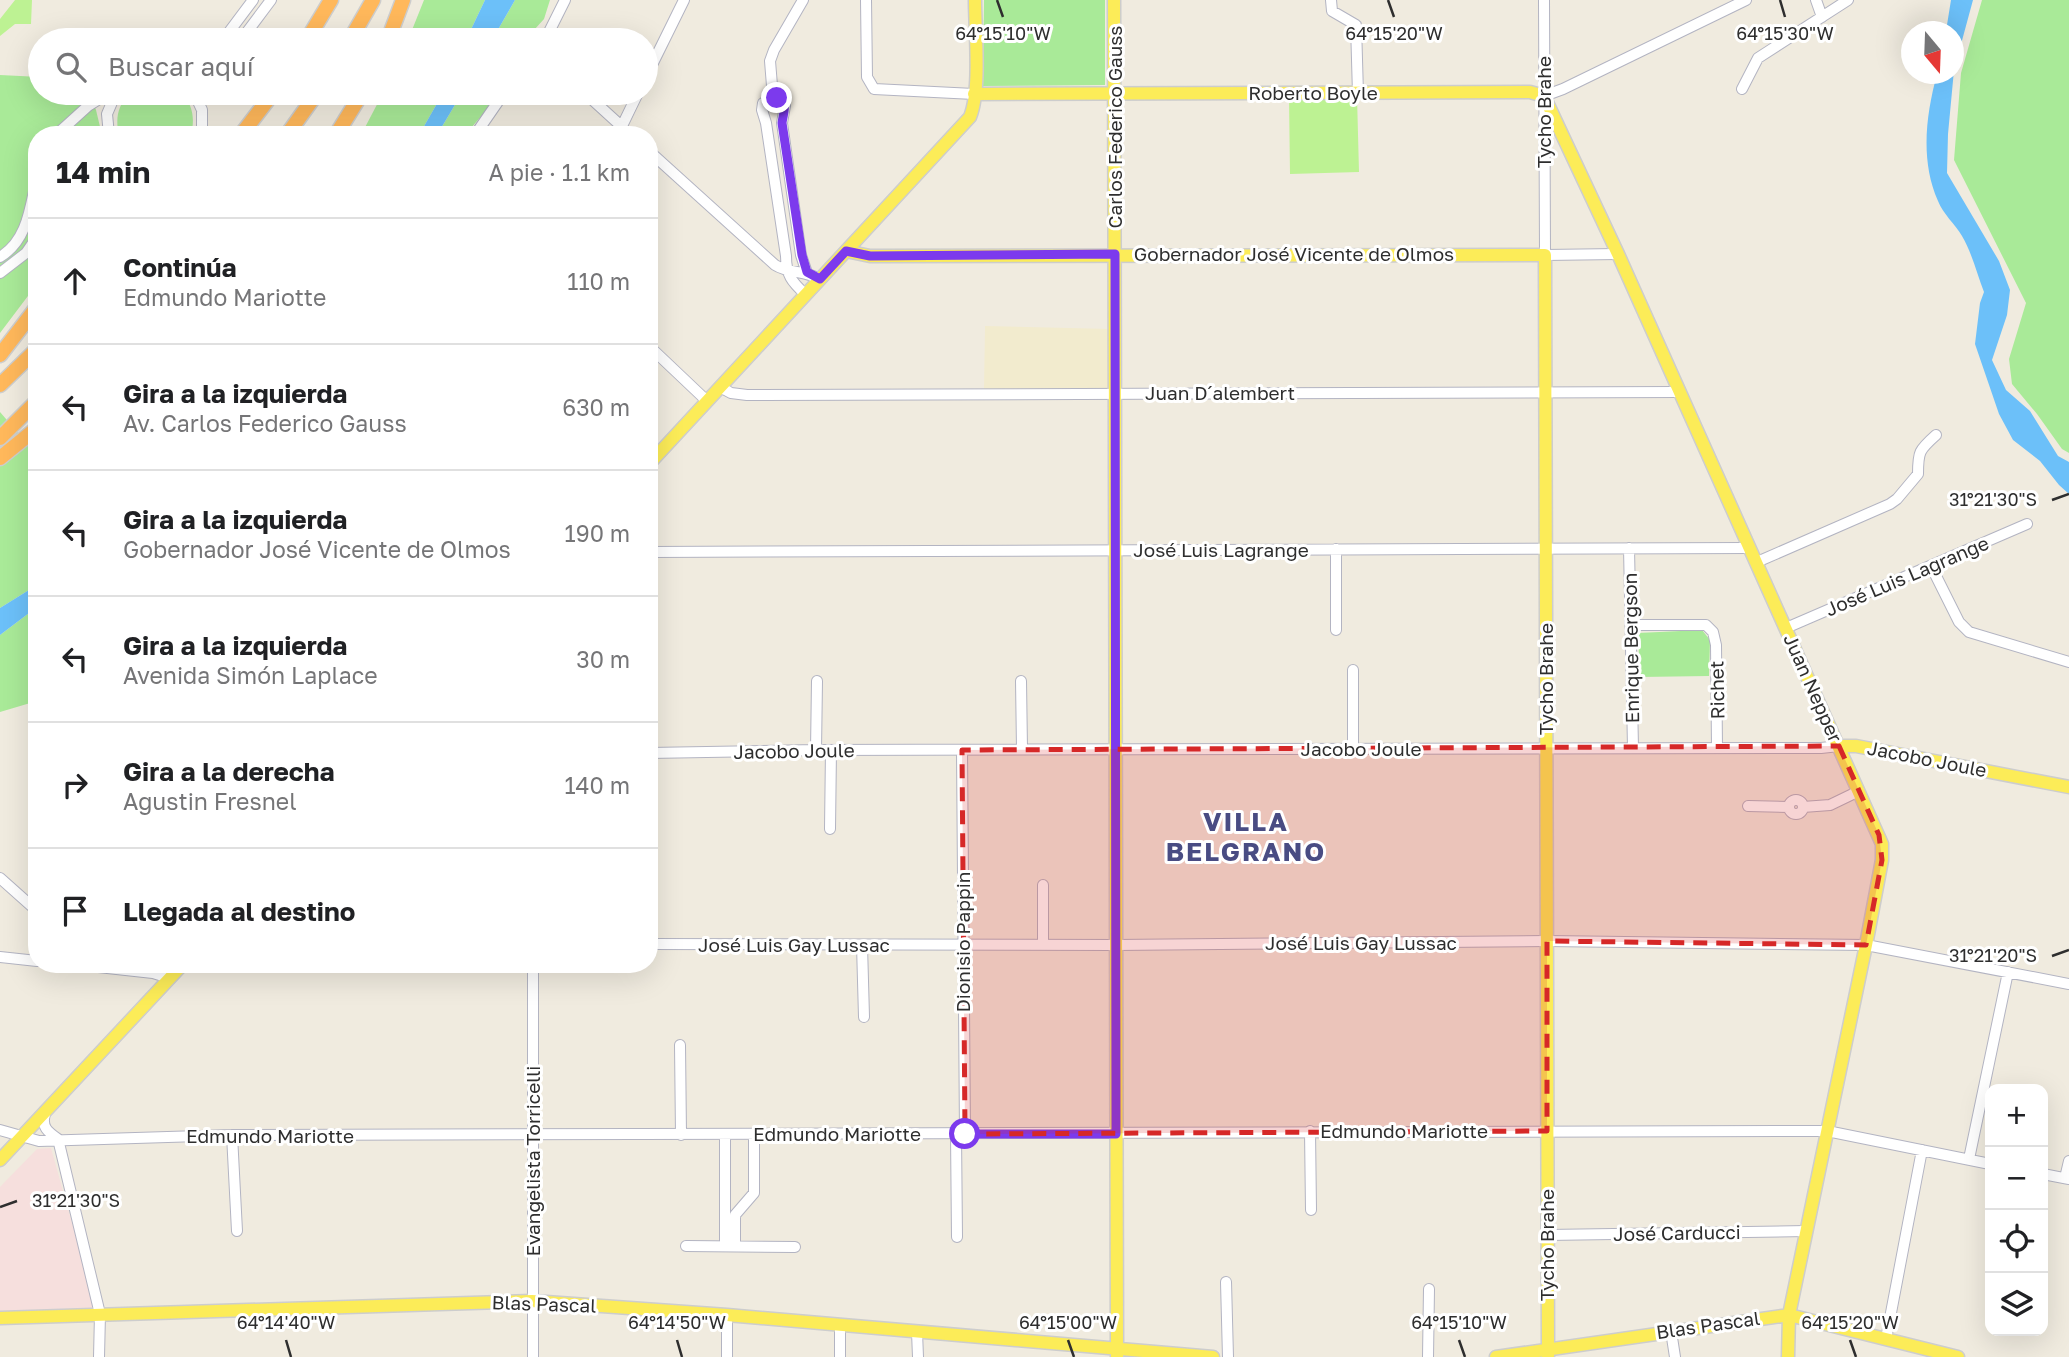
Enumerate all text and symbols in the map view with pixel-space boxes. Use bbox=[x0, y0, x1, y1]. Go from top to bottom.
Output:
north arrow bbox=[1901, 21, 1964, 84]
text: 64°15'10"W bbox=[955, 22, 1051, 44]
text: 64°15'20"W bbox=[1345, 22, 1443, 44]
text: 64°15'30"W bbox=[1736, 22, 1834, 44]
street label: Carlos Federico Gauss bbox=[1103, 26, 1126, 228]
search box bbox=[28, 28, 658, 105]
icon: search bbox=[52, 48, 90, 86]
text: Buscar aquí bbox=[108, 51, 254, 82]
street label: Tycho Brahe bbox=[1532, 56, 1555, 168]
street label: Roberto Boyle bbox=[1248, 81, 1378, 104]
route end bbox=[761, 82, 792, 113]
text: 14 min bbox=[56, 154, 150, 190]
text: A pie · 1.1 km bbox=[488, 158, 630, 186]
street label: Gobernador José Vicente de Olmos bbox=[1134, 242, 1454, 265]
text: Continúa bbox=[123, 252, 237, 283]
icon: ahead bbox=[56, 262, 94, 300]
text: 110 m bbox=[567, 267, 630, 295]
text: Edmundo Mariotte bbox=[123, 283, 326, 311]
text: Gira a la izquierda bbox=[123, 378, 347, 409]
street label: Juan D´alembert bbox=[1145, 381, 1295, 404]
icon: left bbox=[56, 388, 94, 426]
text: 630 m bbox=[562, 393, 630, 421]
text: Av. Carlos Federico Gauss bbox=[123, 409, 407, 437]
text: 31°21'30"S bbox=[1949, 488, 2037, 510]
text: Gira a la izquierda bbox=[123, 504, 347, 535]
icon: left bbox=[56, 514, 94, 552]
text: 190 m bbox=[565, 519, 630, 547]
street label: José Luis Lagrange bbox=[1822, 531, 1992, 620]
text: Gobernador José Vicente de Olmos bbox=[123, 535, 511, 563]
street label: José Luis Lagrange bbox=[1133, 538, 1309, 561]
street label: Enrique Bergson bbox=[1618, 573, 1643, 723]
street label: Tycho Brahe bbox=[1534, 623, 1557, 735]
text: Gira a la izquierda bbox=[123, 630, 347, 661]
street label: Juan Nepper bbox=[1779, 630, 1848, 746]
icon: left bbox=[56, 640, 94, 678]
text: 30 m bbox=[576, 645, 630, 673]
street label: Richet bbox=[1704, 660, 1729, 720]
text: Avenida Simón Laplace bbox=[123, 661, 378, 689]
street label: Jacobo Joule bbox=[1865, 736, 1989, 781]
street label: Jacobo Joule bbox=[1300, 737, 1422, 760]
street label: Jacobo Joule bbox=[733, 738, 855, 763]
text: Gira a la derecha bbox=[123, 756, 335, 787]
icon: right bbox=[56, 766, 94, 804]
text: 140 m bbox=[564, 771, 630, 799]
text: Agustin Fresnel bbox=[123, 787, 297, 815]
district label: VILLA BELGRANO bbox=[1166, 806, 1326, 867]
street label: Dionisio Pappin bbox=[951, 871, 974, 1013]
icon: arrive bbox=[56, 892, 94, 930]
text: Llegada al destino bbox=[123, 896, 355, 927]
street label: José Luis Gay Lussac bbox=[1265, 931, 1457, 954]
street label: José Luis Gay Lussac bbox=[698, 933, 890, 956]
text: 31°21'20"S bbox=[1949, 944, 2037, 966]
street label: Evangelista Torricelli bbox=[521, 1066, 544, 1256]
map controls bbox=[1985, 1084, 2048, 1336]
button: + bbox=[1985, 1084, 2048, 1147]
route start bbox=[949, 1118, 980, 1149]
street label: Edmundo Mariotte bbox=[1320, 1119, 1488, 1142]
street label: Edmundo Mariotte bbox=[753, 1122, 921, 1145]
street label: Edmundo Mariotte bbox=[186, 1124, 354, 1147]
button: − bbox=[1985, 1147, 2048, 1210]
text: 31°21'30"S bbox=[32, 1189, 120, 1211]
street label: Tycho Brahe bbox=[1535, 1189, 1558, 1301]
button: locate bbox=[1985, 1210, 2048, 1273]
street label: José Carducci bbox=[1613, 1220, 1741, 1245]
button: layers bbox=[1985, 1273, 2048, 1336]
street label: Blas Pascal bbox=[491, 1290, 597, 1317]
street label: Blas Pascal bbox=[1655, 1306, 1761, 1343]
text: 64°14'40"W bbox=[237, 1311, 335, 1333]
text: 64°14'50"W bbox=[628, 1311, 726, 1333]
text: 64°15'00"W bbox=[1019, 1311, 1117, 1333]
text: 64°15'10"W bbox=[1411, 1311, 1507, 1333]
text: 64°15'20"W bbox=[1801, 1311, 1899, 1333]

